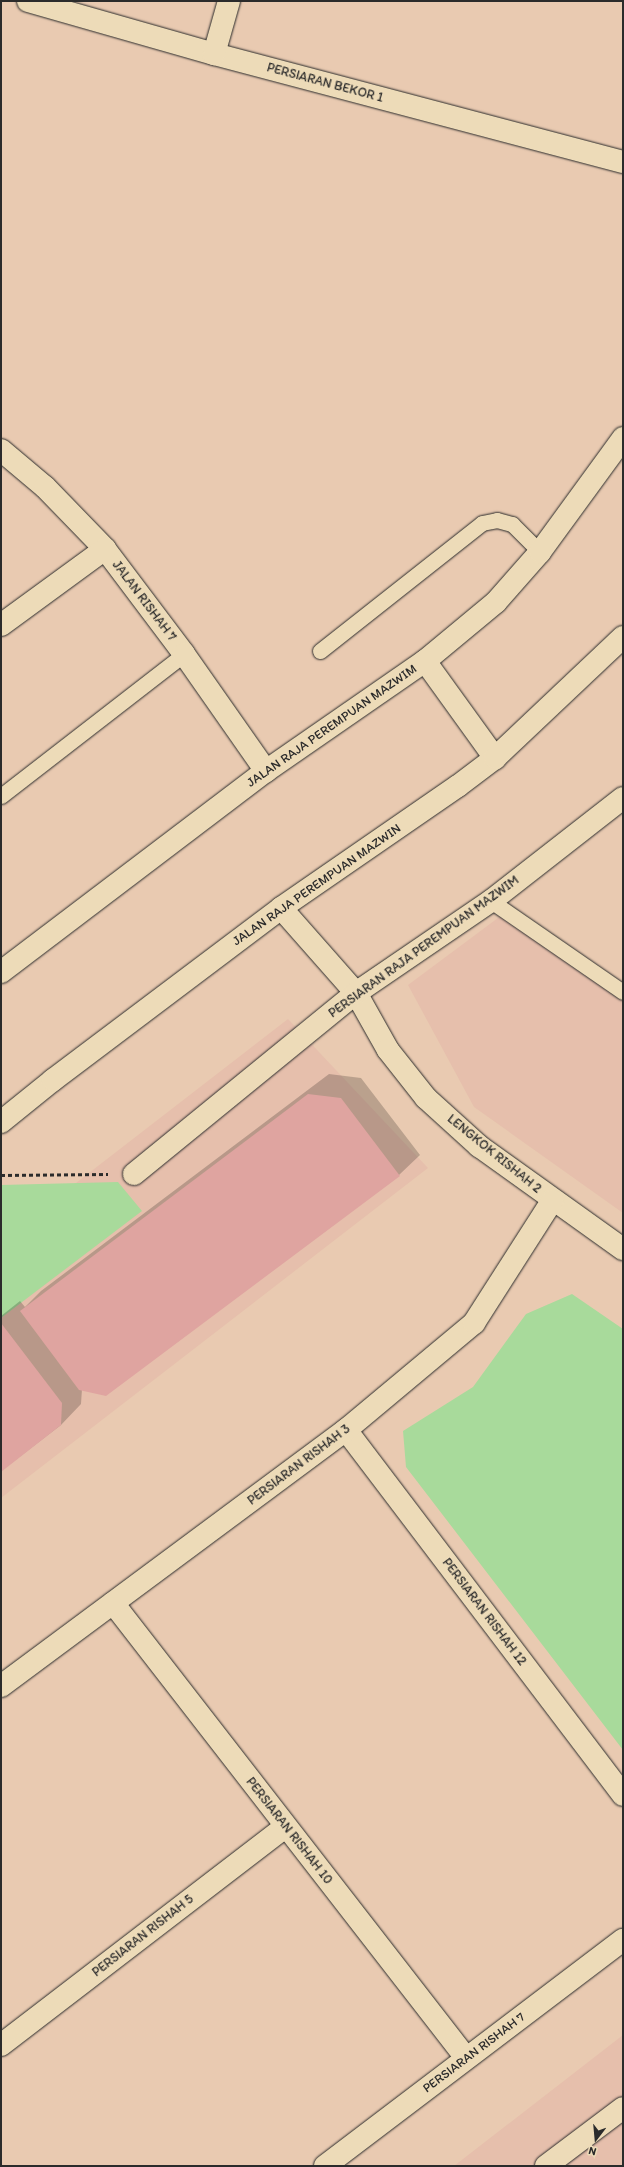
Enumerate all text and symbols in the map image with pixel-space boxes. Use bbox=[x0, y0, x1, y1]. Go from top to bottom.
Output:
street label: PERSIARAN BEKOR 1 bbox=[265, 60, 385, 106]
street label: JALAN RISHAH 7 bbox=[109, 558, 179, 644]
street label: JALAN RAJA PEREMPUAN MAZWIM bbox=[245, 662, 419, 790]
street label: JALAN RAJA PEREMPUAN MAZWIN bbox=[231, 821, 403, 949]
street label: PERSIARAN RAJA PEREMPUAN MAZWIM bbox=[326, 873, 522, 1021]
street label: LENGKOK RISHAH 2 bbox=[444, 1111, 544, 1197]
street label: PERSIARAN RISHAH 3 bbox=[244, 1421, 354, 1509]
street label: PERSIARAN RISHAH 12 bbox=[438, 1555, 530, 1669]
street label: PERSIARAN RISHAH 10 bbox=[242, 1774, 336, 1888]
street label: PERSIARAN RISHAH 5 bbox=[89, 1891, 197, 1981]
street label: PERSIARAN RISHAH 7 bbox=[419, 2009, 529, 2097]
north arrow bbox=[576, 2119, 616, 2159]
text: N bbox=[587, 2144, 598, 2158]

